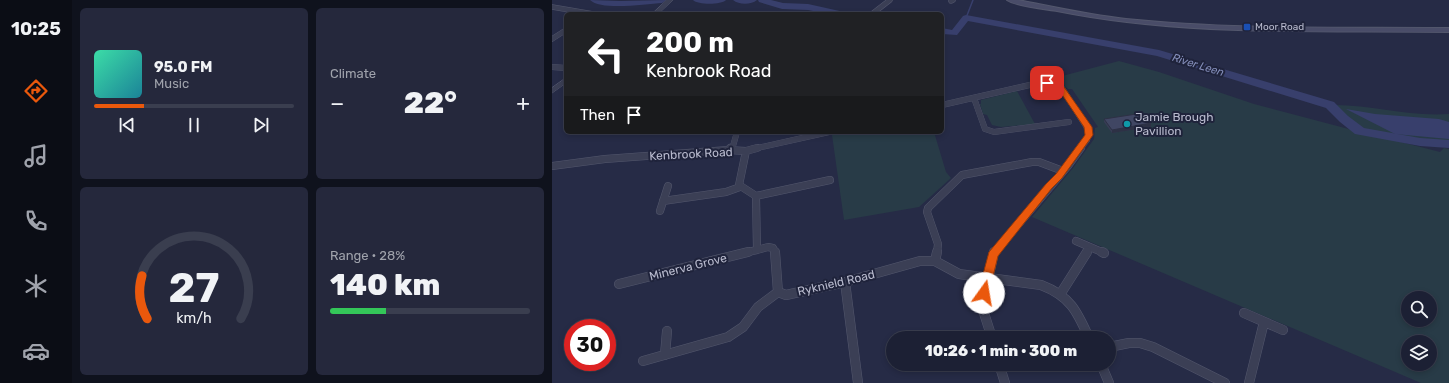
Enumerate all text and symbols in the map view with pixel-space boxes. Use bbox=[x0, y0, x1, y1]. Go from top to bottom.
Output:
text: 10:25 bbox=[11, 18, 61, 40]
place label: Moor Road bbox=[1255, 21, 1304, 33]
marker: Moor Road bbox=[1242, 22, 1252, 32]
text: 200 m bbox=[646, 26, 734, 59]
icon: left bbox=[580, 28, 632, 80]
water label: River Leen bbox=[1171, 51, 1226, 79]
text: 95.0 FM bbox=[154, 58, 212, 76]
text: Kenbrook Road bbox=[646, 60, 772, 82]
text: Climate bbox=[330, 66, 376, 81]
pin bbox=[1030, 66, 1064, 100]
icon: arrive bbox=[1036, 72, 1058, 94]
text: Music bbox=[154, 76, 189, 91]
icon: directions bbox=[22, 77, 50, 105]
text: 22° bbox=[404, 85, 457, 121]
text: − bbox=[330, 90, 344, 117]
text: + bbox=[516, 90, 530, 117]
icon: arrive bbox=[623, 104, 645, 126]
text: Then bbox=[580, 106, 615, 124]
place label: Jamie Brough Pavillion bbox=[1135, 110, 1213, 138]
icon: previous bbox=[116, 114, 138, 136]
icon: pause bbox=[183, 114, 205, 136]
icon: next bbox=[250, 114, 272, 136]
marker: Jamie Brough Pavillion bbox=[1122, 119, 1132, 129]
icon: music bbox=[22, 142, 50, 170]
street label: Kenbrook Road bbox=[649, 145, 733, 163]
icon: phone bbox=[22, 207, 50, 235]
text: Range · 28% bbox=[330, 248, 405, 263]
street label: Minerva Grove bbox=[648, 251, 728, 283]
text: 27 bbox=[169, 263, 219, 312]
text: 140 km bbox=[330, 267, 440, 303]
street label: Ryknield Road bbox=[796, 267, 876, 299]
icon: climate bbox=[22, 272, 50, 300]
position arrow bbox=[963, 272, 1005, 314]
map controls bbox=[1401, 291, 1437, 371]
button: search bbox=[1401, 291, 1437, 327]
text: km/h bbox=[176, 309, 212, 326]
speed limit sign: 30 bbox=[564, 319, 616, 371]
button: layers bbox=[1401, 335, 1437, 371]
icon: car bbox=[22, 337, 50, 365]
text: 10:26 · 1 min · 300 m bbox=[925, 342, 1077, 360]

